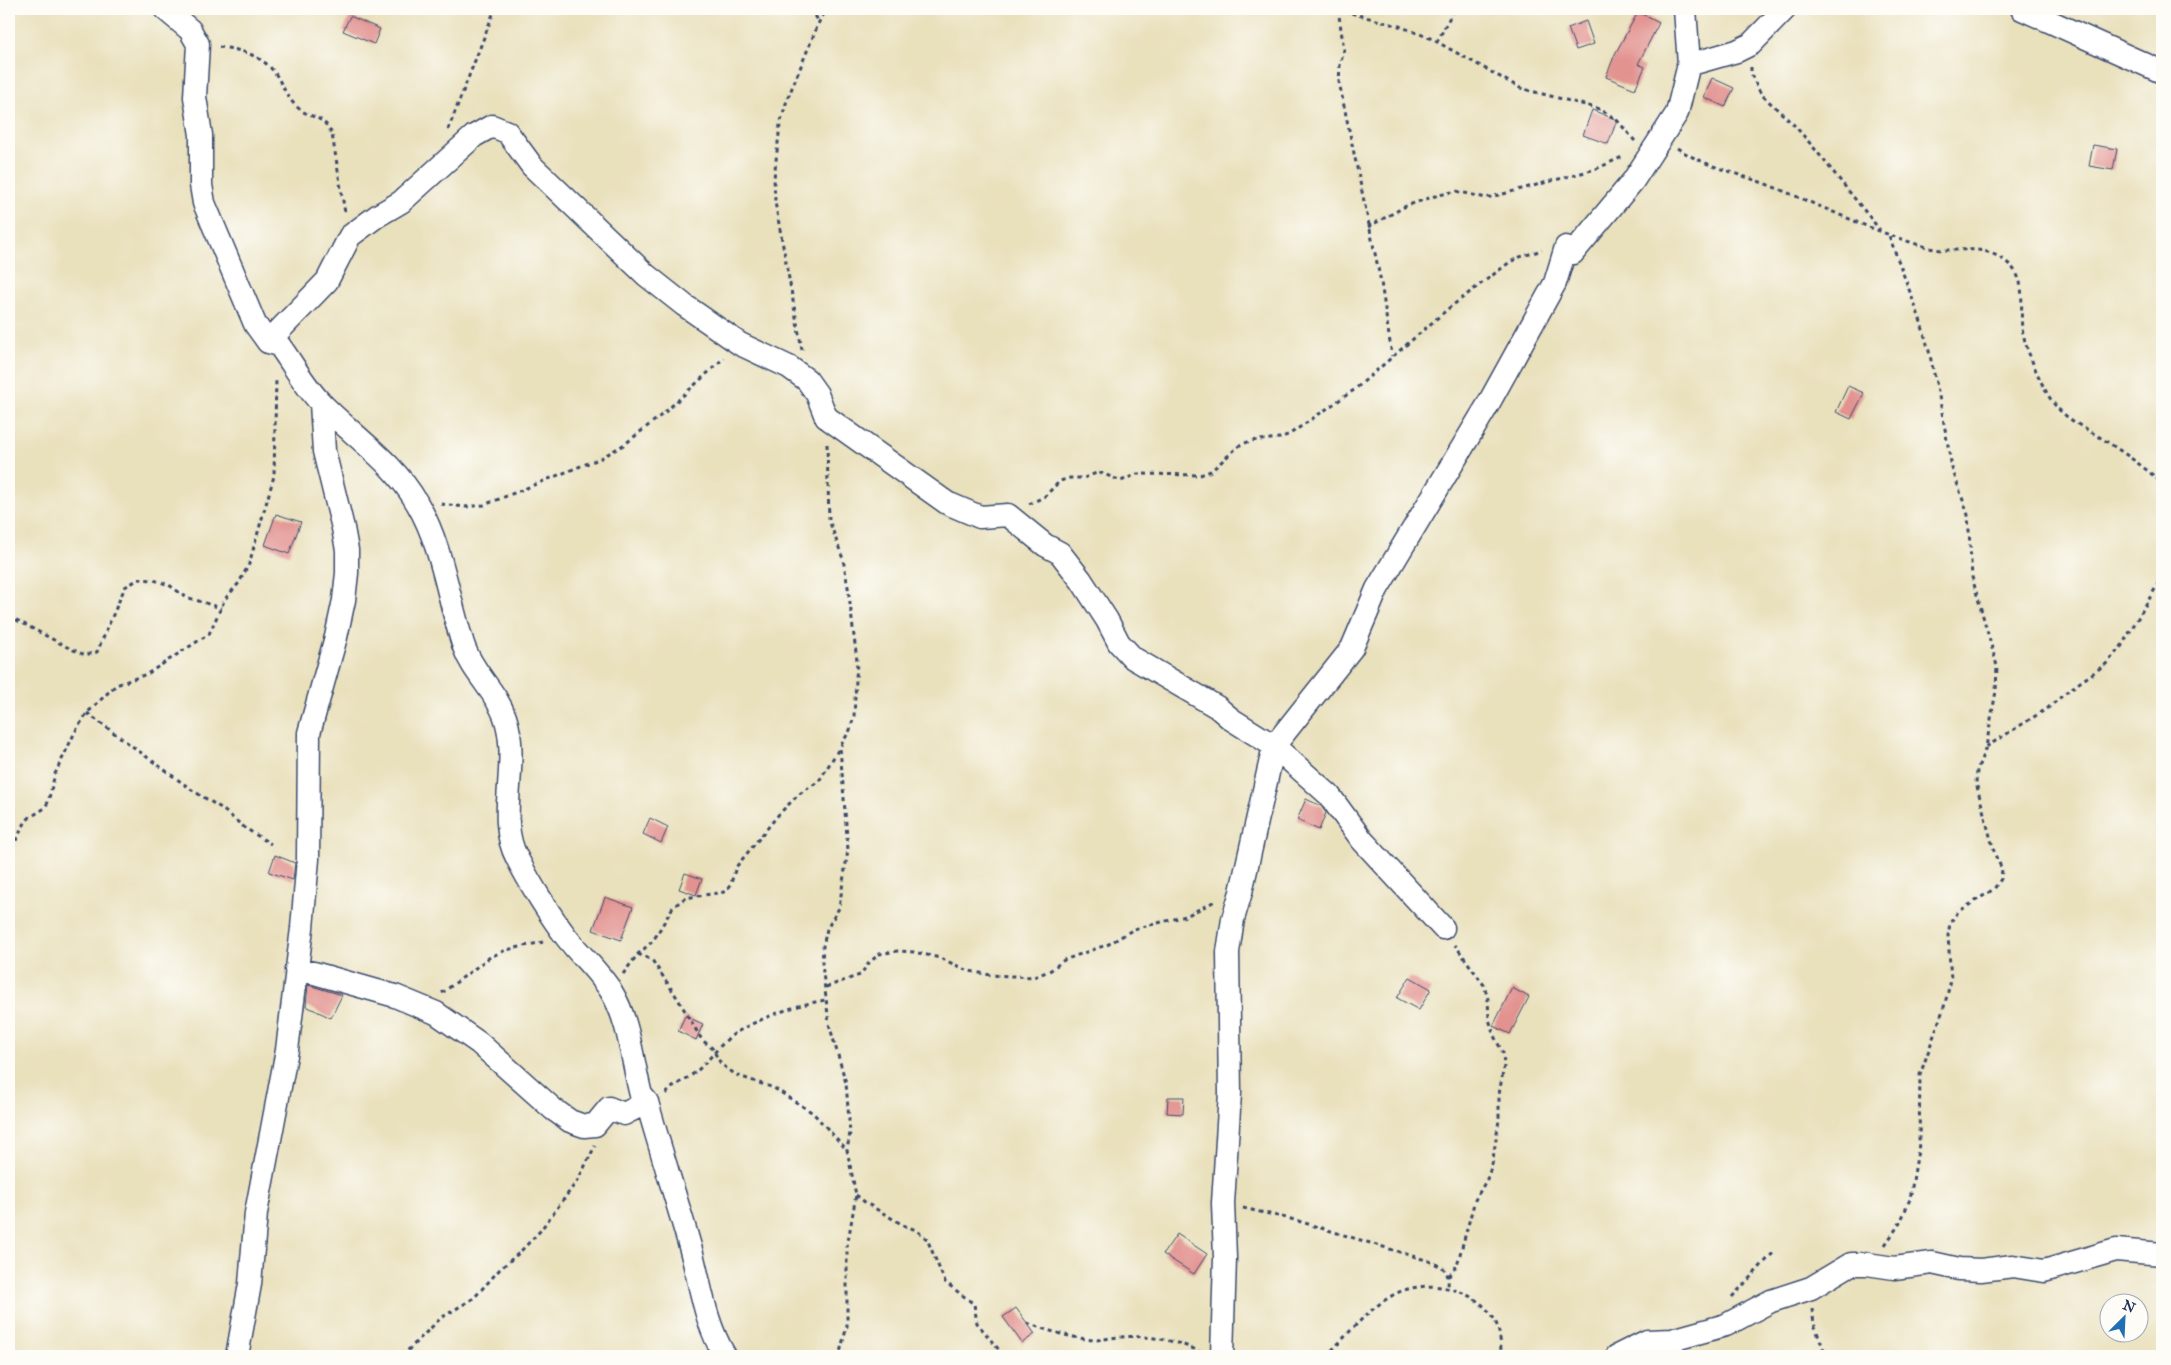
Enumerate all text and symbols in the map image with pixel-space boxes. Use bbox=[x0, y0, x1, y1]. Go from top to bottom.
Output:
north arrow bbox=[2098, 1292, 2148, 1342]
text: N bbox=[2120, 1296, 2138, 1317]

